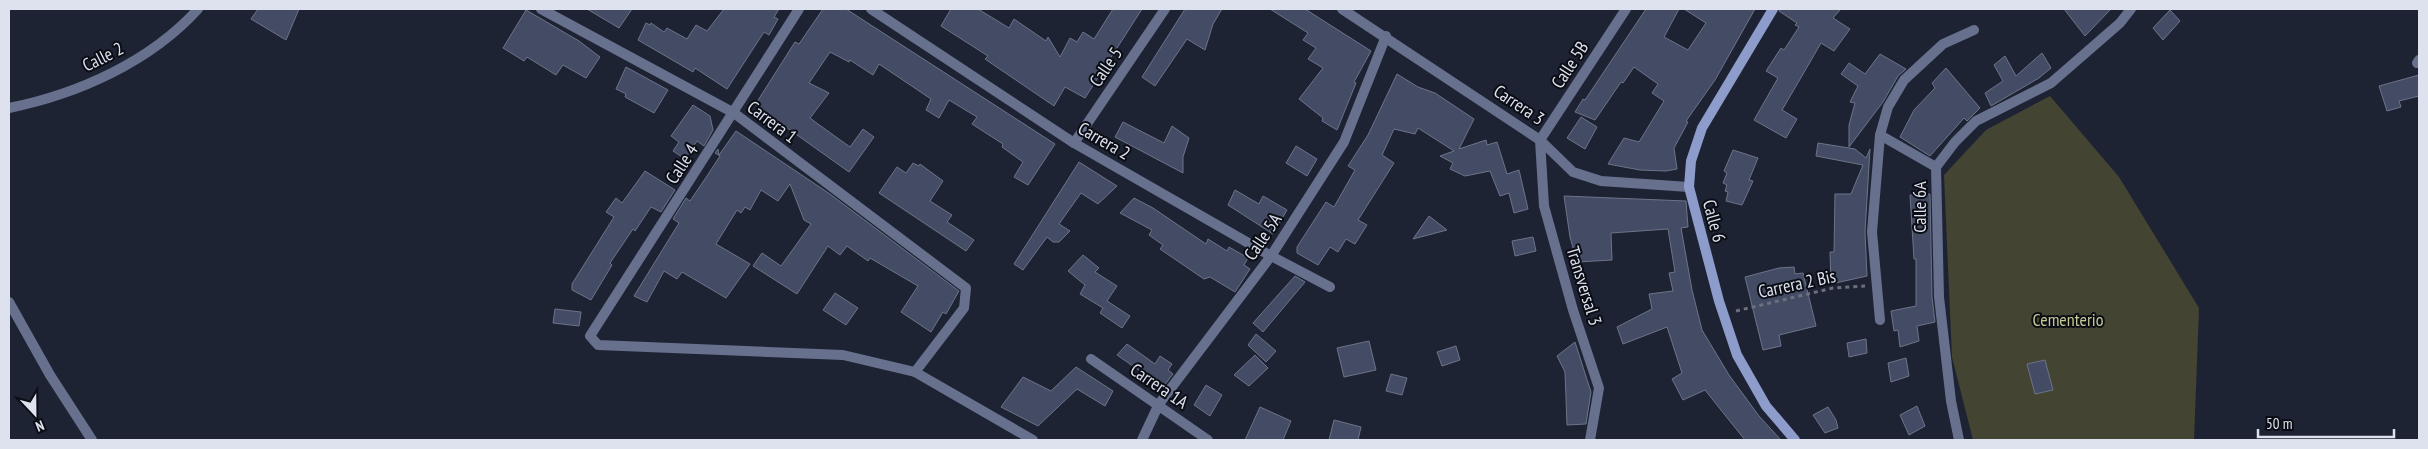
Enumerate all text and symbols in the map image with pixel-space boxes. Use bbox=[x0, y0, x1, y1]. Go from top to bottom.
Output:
street label: Calle 2 bbox=[78, 37, 127, 77]
street label: Calle 5B bbox=[1546, 37, 1593, 93]
street label: Calle 5 bbox=[1084, 42, 1127, 91]
street label: Carrera 3 bbox=[1489, 79, 1549, 130]
street label: Carrera 1 bbox=[743, 95, 802, 148]
street label: Carrera 2 bbox=[1074, 116, 1134, 165]
street label: Calle 4 bbox=[660, 139, 703, 188]
street label: Calle 6A bbox=[1908, 181, 1931, 233]
street label: Calle 6 bbox=[1698, 197, 1731, 245]
street label: Calle 5A bbox=[1239, 209, 1287, 264]
street label: Transversal 3 bbox=[1562, 244, 1607, 328]
street label: Carrera 2 Bis bbox=[1756, 264, 1838, 303]
park label: Cementerio bbox=[2032, 308, 2104, 331]
street label: Carrera 1A bbox=[1126, 358, 1193, 414]
north arrow bbox=[10, 389, 60, 439]
scale bar bbox=[2258, 406, 2394, 438]
text: 50 m bbox=[2266, 414, 2292, 433]
text: N bbox=[33, 416, 47, 436]

